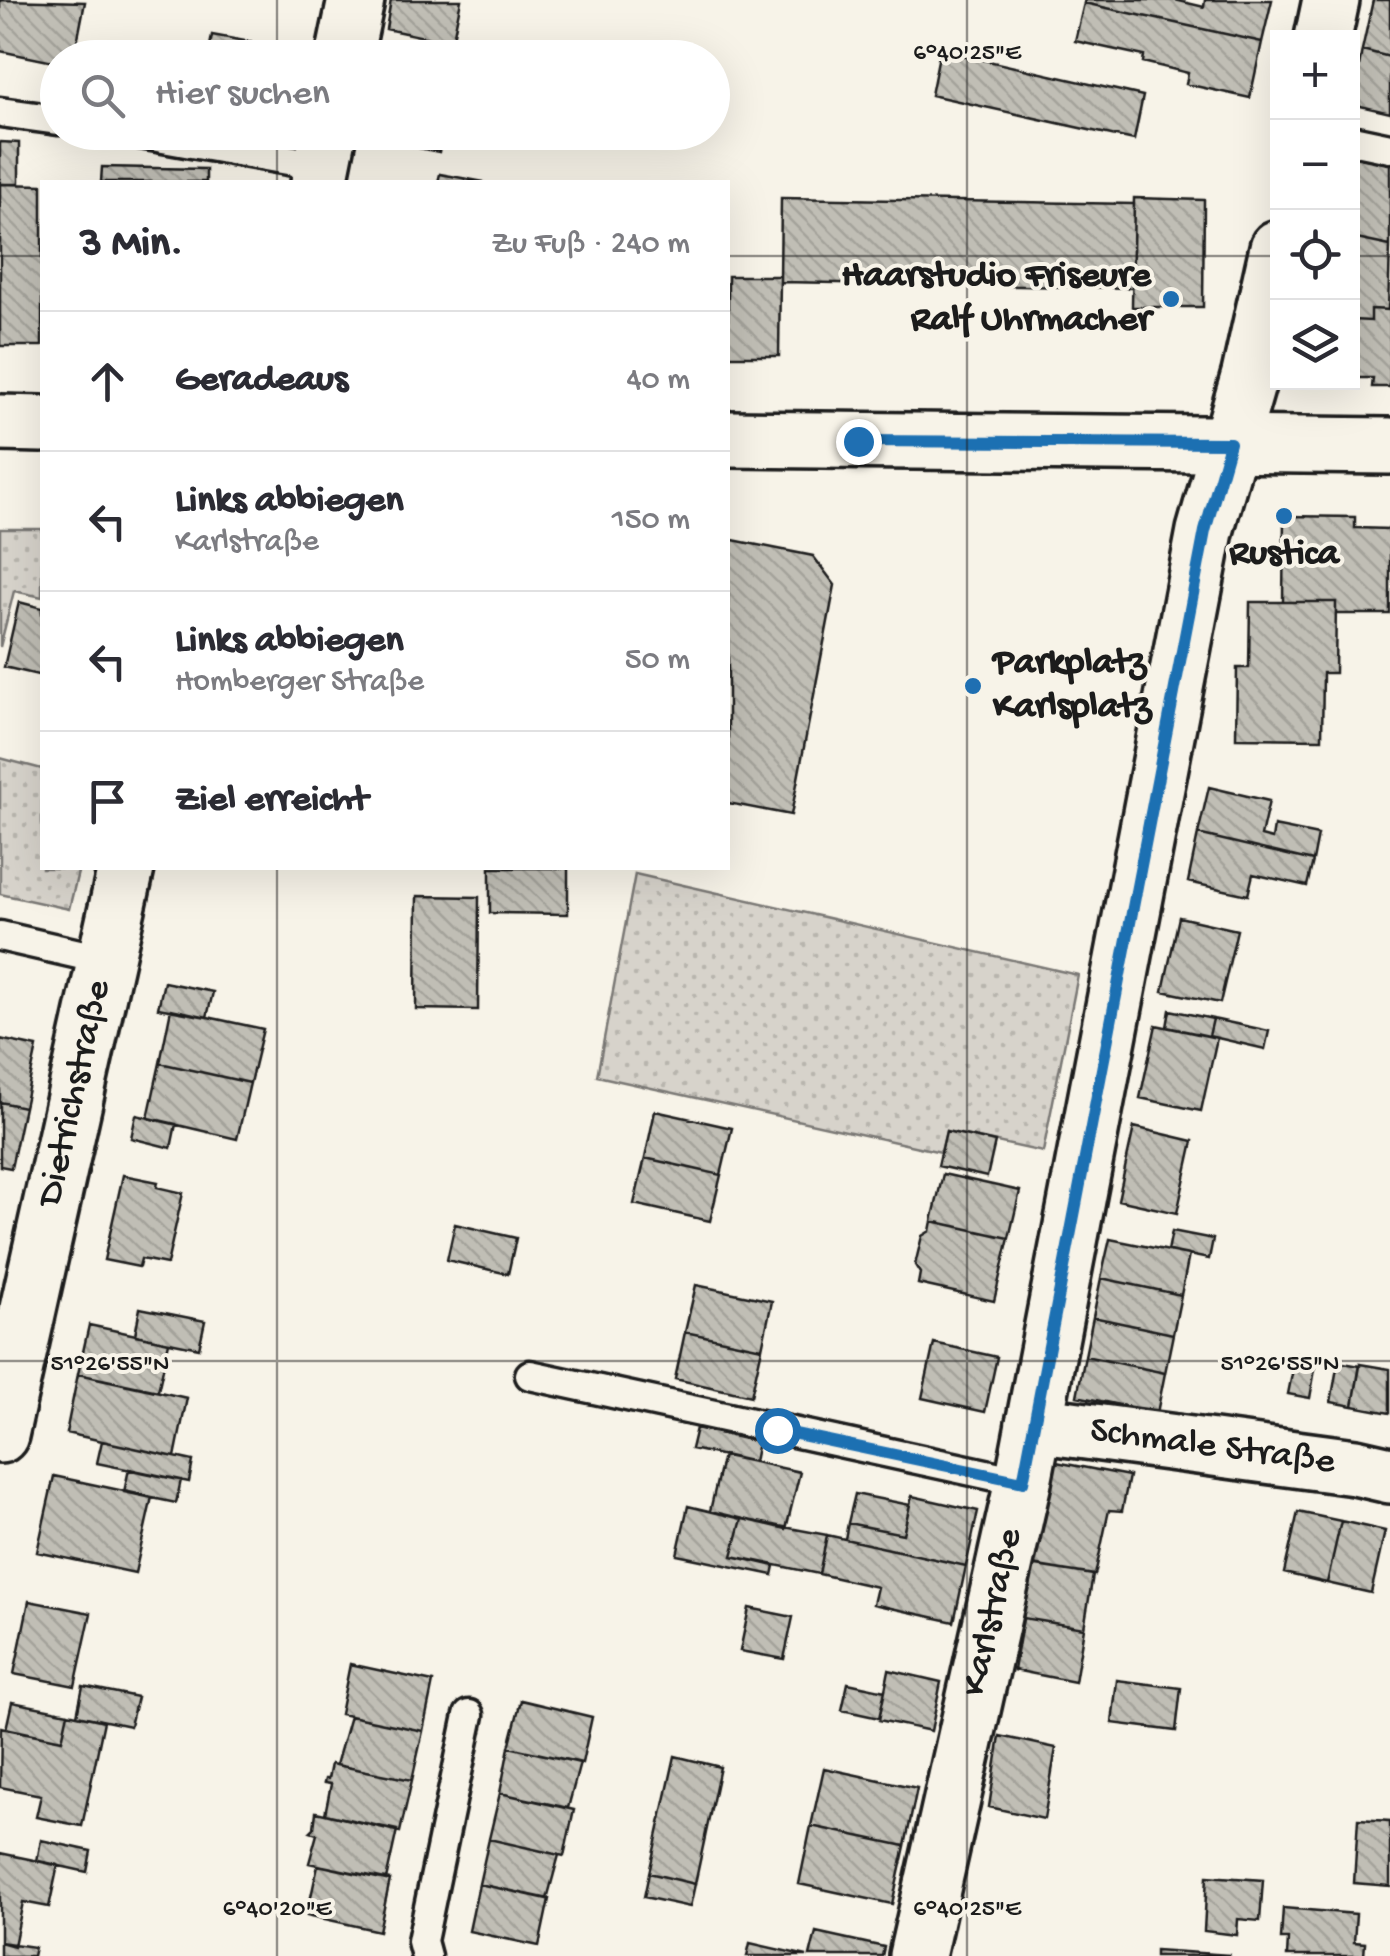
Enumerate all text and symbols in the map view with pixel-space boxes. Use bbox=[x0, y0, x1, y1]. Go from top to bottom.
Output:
map controls bbox=[1270, 30, 1360, 390]
button: + bbox=[1270, 30, 1360, 120]
search box bbox=[40, 40, 730, 150]
text: 6°40'25"E bbox=[913, 40, 1022, 69]
icon: search bbox=[75, 68, 130, 123]
text: Hier suchen bbox=[155, 73, 330, 117]
button: − bbox=[1270, 120, 1360, 210]
button: locate bbox=[1270, 210, 1360, 300]
text: 3 Min. bbox=[80, 221, 183, 270]
text: Zu Fuß · 240 m bbox=[491, 226, 690, 264]
place label: Haarstudio Friseure Ralf Uhrmacher bbox=[841, 255, 1155, 343]
marker: Haarstudio Friseure Ralf Uhrmacher bbox=[1160, 288, 1182, 310]
button: layers bbox=[1270, 300, 1360, 390]
icon: ahead bbox=[80, 354, 135, 409]
text: Geradeaus bbox=[175, 359, 348, 403]
text: 40 m bbox=[626, 362, 690, 400]
route end bbox=[836, 419, 882, 465]
text: Links abbiegen bbox=[175, 480, 403, 524]
icon: left bbox=[80, 494, 135, 549]
text: 150 m bbox=[612, 502, 690, 540]
marker: Rustica bbox=[1273, 505, 1295, 527]
text: Karlstraße bbox=[175, 524, 319, 562]
place label: Rustica bbox=[1229, 533, 1341, 577]
text: Links abbiegen bbox=[175, 620, 403, 664]
icon: left bbox=[80, 634, 135, 689]
text: 50 m bbox=[625, 642, 690, 680]
place label: Parkplatz Karlsplatz bbox=[991, 642, 1154, 730]
text: Homberger Straße bbox=[175, 664, 424, 702]
marker: Parkplatz Karlsplatz bbox=[962, 675, 984, 697]
icon: arrive bbox=[80, 774, 135, 829]
text: Ziel erreicht bbox=[175, 779, 368, 823]
street label: Dietrichstraße bbox=[29, 976, 122, 1213]
text: 51°26'55"N bbox=[51, 1351, 169, 1380]
text: 51°26'55"N bbox=[1221, 1351, 1339, 1380]
route start bbox=[755, 1408, 801, 1454]
street label: Schmale Straße bbox=[1087, 1410, 1338, 1486]
street label: Karlstraße bbox=[954, 1524, 1034, 1701]
text: 6°40'20"E bbox=[223, 1896, 333, 1925]
text: 6°40'25"E bbox=[913, 1896, 1022, 1925]

